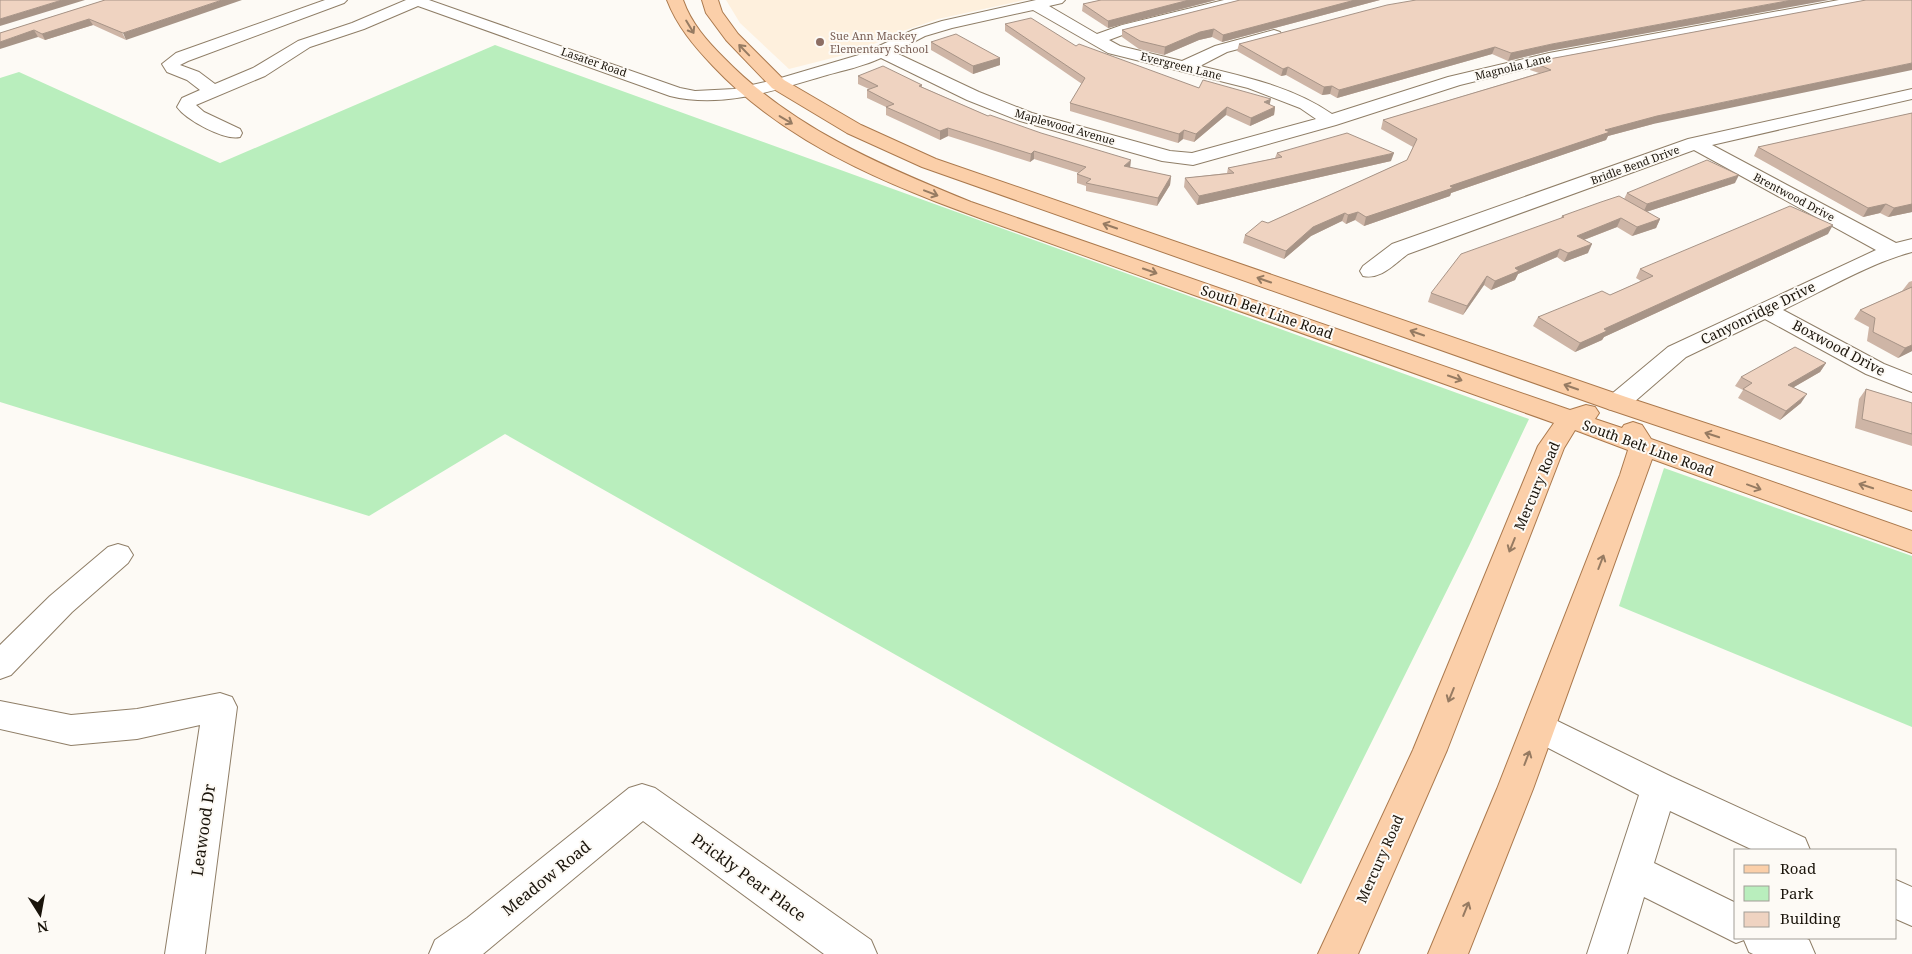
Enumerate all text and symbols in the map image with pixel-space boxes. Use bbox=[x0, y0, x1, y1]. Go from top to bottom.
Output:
one-way arrow bbox=[685, 20, 695, 34]
place label: Sue Ann Mackey Elementary School bbox=[830, 28, 929, 56]
marker: Sue Ann Mackey Elementary School bbox=[814, 36, 826, 48]
street label: Lasater Road bbox=[559, 43, 629, 80]
one-way arrow bbox=[738, 44, 750, 56]
street label: Evergreen Lane bbox=[1139, 48, 1223, 83]
street label: Magnolia Lane bbox=[1473, 50, 1553, 83]
street label: Maplewood Avenue bbox=[1013, 105, 1117, 148]
one-way arrow bbox=[779, 115, 793, 125]
street label: Bridle Bend Drive bbox=[1588, 141, 1681, 188]
street label: Brentwood Drive bbox=[1751, 169, 1838, 224]
one-way arrow bbox=[923, 189, 938, 198]
one-way arrow bbox=[1103, 221, 1119, 230]
one-way arrow bbox=[1142, 267, 1157, 276]
one-way arrow bbox=[1256, 274, 1272, 284]
street label: Canyonridge Drive bbox=[1697, 277, 1818, 349]
street label: South Belt Line Road bbox=[1198, 280, 1336, 343]
street label: Boxwood Drive bbox=[1789, 315, 1889, 380]
one-way arrow bbox=[1410, 328, 1426, 337]
one-way arrow bbox=[1447, 374, 1463, 383]
one-way arrow bbox=[1563, 382, 1579, 391]
street label: South Belt Line Road bbox=[1580, 415, 1717, 480]
one-way arrow bbox=[1704, 430, 1720, 439]
street label: Mercury Road bbox=[1509, 438, 1564, 533]
one-way arrow bbox=[1858, 481, 1874, 490]
one-way arrow bbox=[1745, 482, 1761, 492]
one-way arrow bbox=[1507, 537, 1516, 552]
one-way arrow bbox=[1597, 555, 1606, 570]
one-way arrow bbox=[1446, 688, 1455, 703]
one-way arrow bbox=[1523, 751, 1532, 766]
street label: Leawood Dr bbox=[186, 782, 220, 878]
street label: Mercury Road bbox=[1352, 811, 1408, 906]
street label: Prickly Pear Place bbox=[687, 828, 811, 926]
street label: Meadow Road bbox=[497, 835, 595, 921]
legend bbox=[1734, 849, 1897, 939]
text: Road bbox=[1780, 858, 1816, 878]
text: Park bbox=[1780, 883, 1814, 903]
north arrow bbox=[15, 889, 65, 939]
one-way arrow bbox=[1462, 902, 1472, 917]
text: Building bbox=[1780, 908, 1841, 928]
text: N bbox=[35, 917, 50, 938]

